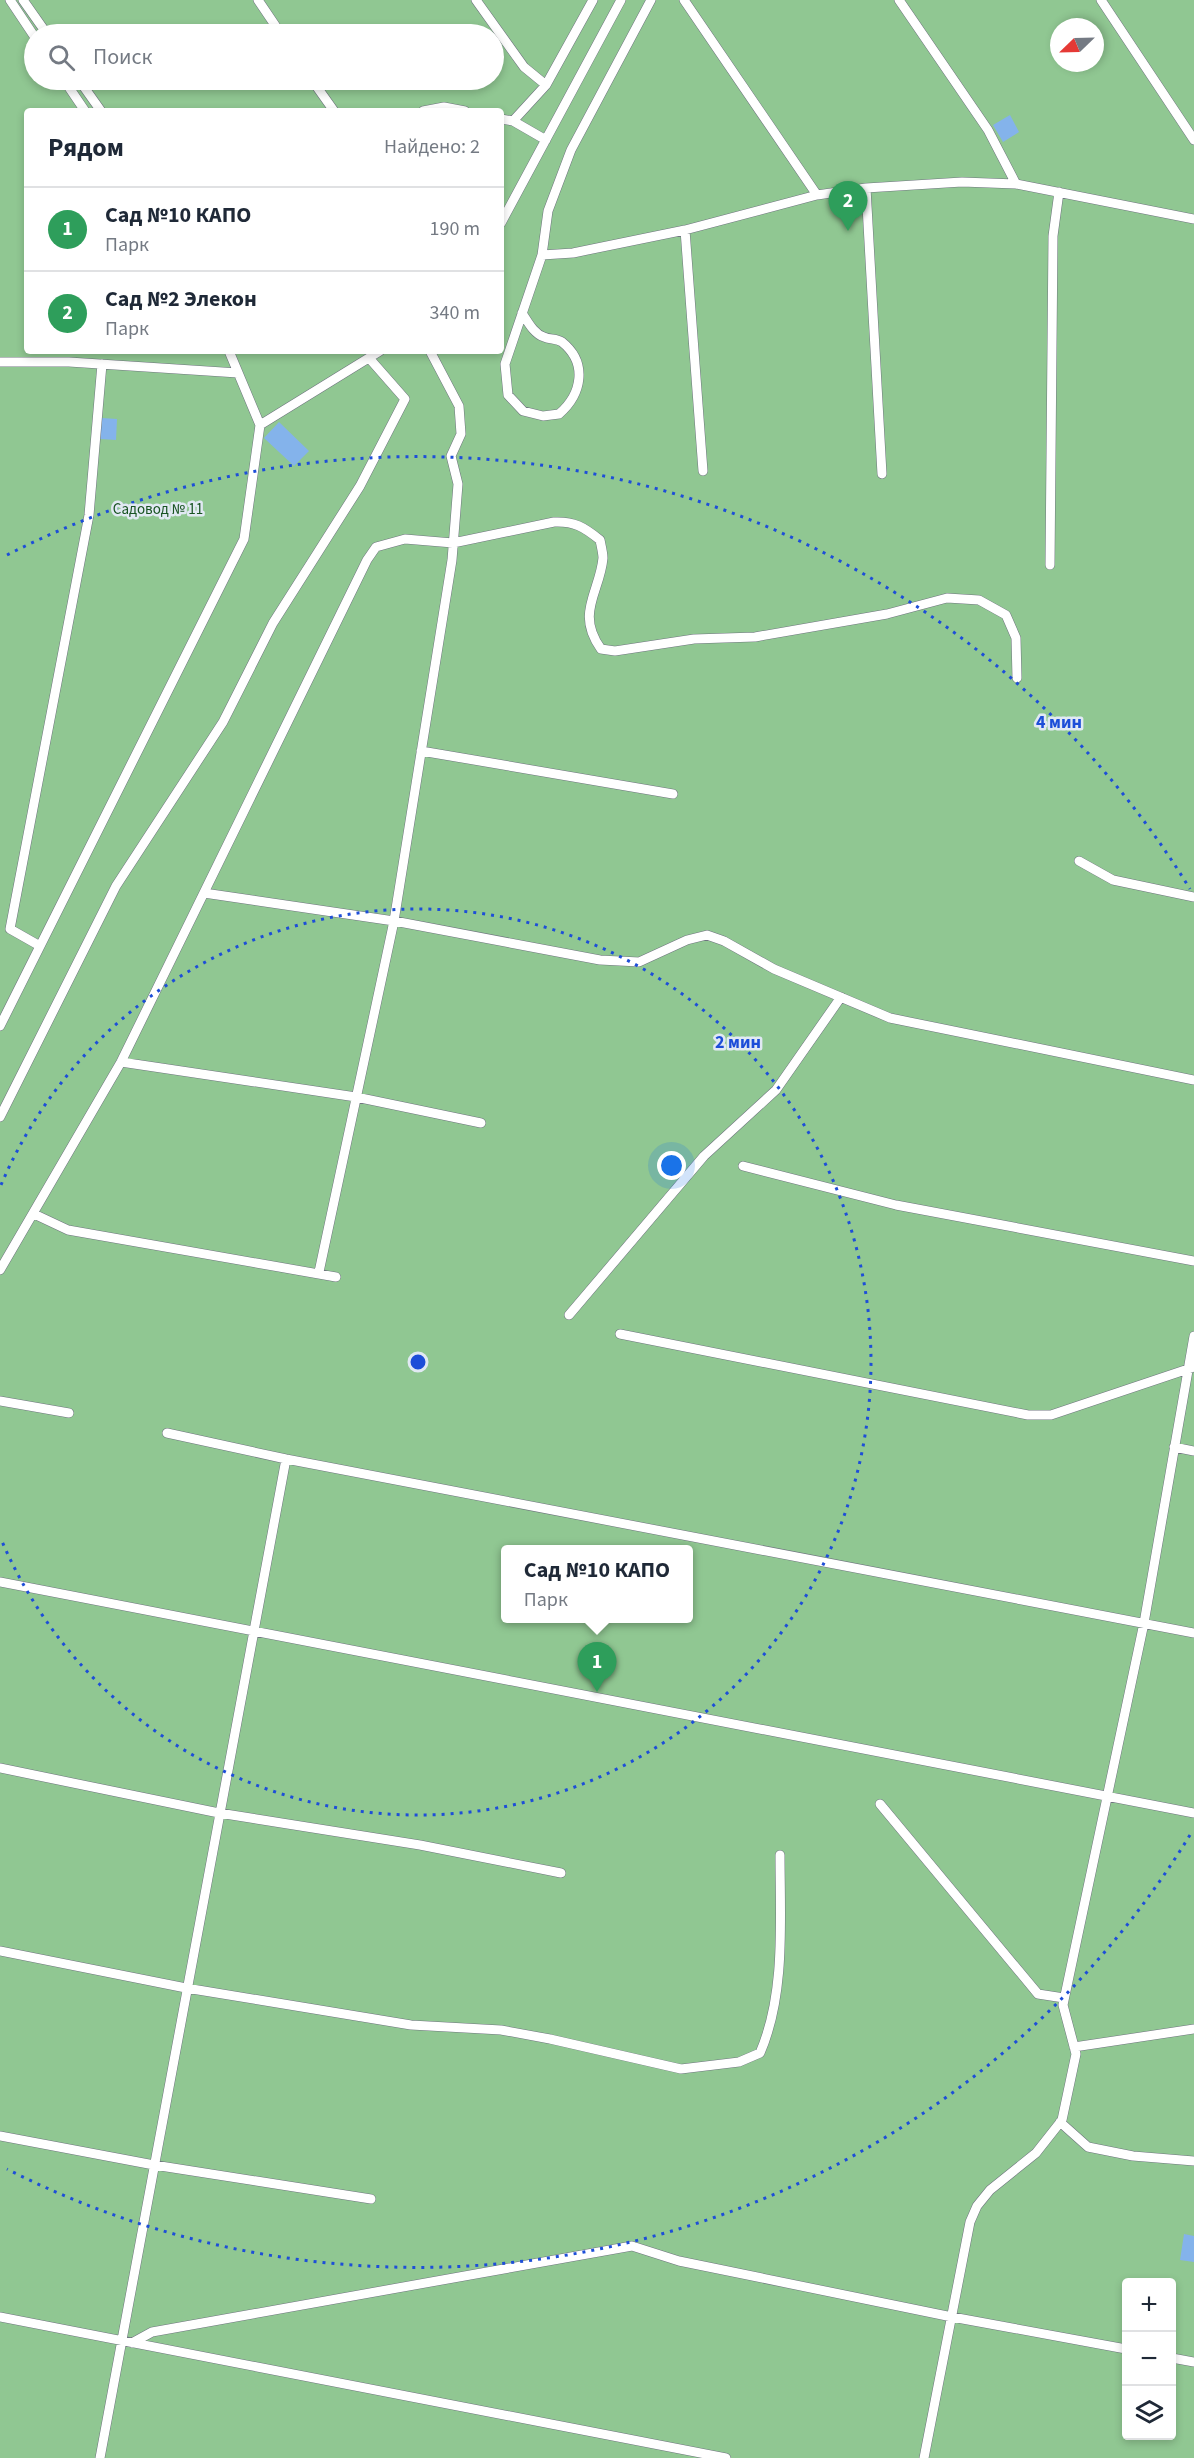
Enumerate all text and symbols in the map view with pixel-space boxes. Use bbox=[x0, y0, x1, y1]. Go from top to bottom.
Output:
north arrow bbox=[1050, 18, 1104, 72]
search box bbox=[24, 24, 504, 90]
icon: search bbox=[45, 41, 78, 74]
text: Поиск bbox=[93, 41, 152, 73]
text: Рядом bbox=[48, 129, 124, 166]
text: Найдено: 2 bbox=[384, 133, 480, 161]
pin: 2 bbox=[828, 182, 868, 231]
text: Сад №10 КАПО bbox=[105, 199, 251, 231]
text: 1 bbox=[62, 215, 73, 243]
text: 190 m bbox=[430, 215, 480, 243]
text: Парк bbox=[105, 231, 149, 259]
text: Сад №2 Элекон bbox=[105, 283, 257, 315]
text: 2 bbox=[62, 299, 73, 327]
text: 340 m bbox=[430, 299, 480, 327]
text: Парк bbox=[105, 315, 149, 343]
park label: Садовод № 11 bbox=[113, 499, 203, 520]
text: 4 мин bbox=[1036, 710, 1082, 735]
text: 2 мин bbox=[715, 1030, 761, 1055]
your location bbox=[657, 1151, 686, 1180]
centre of rings bbox=[408, 1352, 428, 1372]
popup bbox=[501, 1545, 693, 1623]
text: Сад №10 КАПО bbox=[524, 1554, 670, 1586]
text: Парк bbox=[524, 1586, 568, 1614]
pin: 1 bbox=[578, 1642, 616, 1692]
map controls bbox=[1122, 2278, 1176, 2440]
button: + bbox=[1122, 2278, 1176, 2332]
button: − bbox=[1122, 2332, 1176, 2386]
button: layers bbox=[1122, 2386, 1176, 2440]

